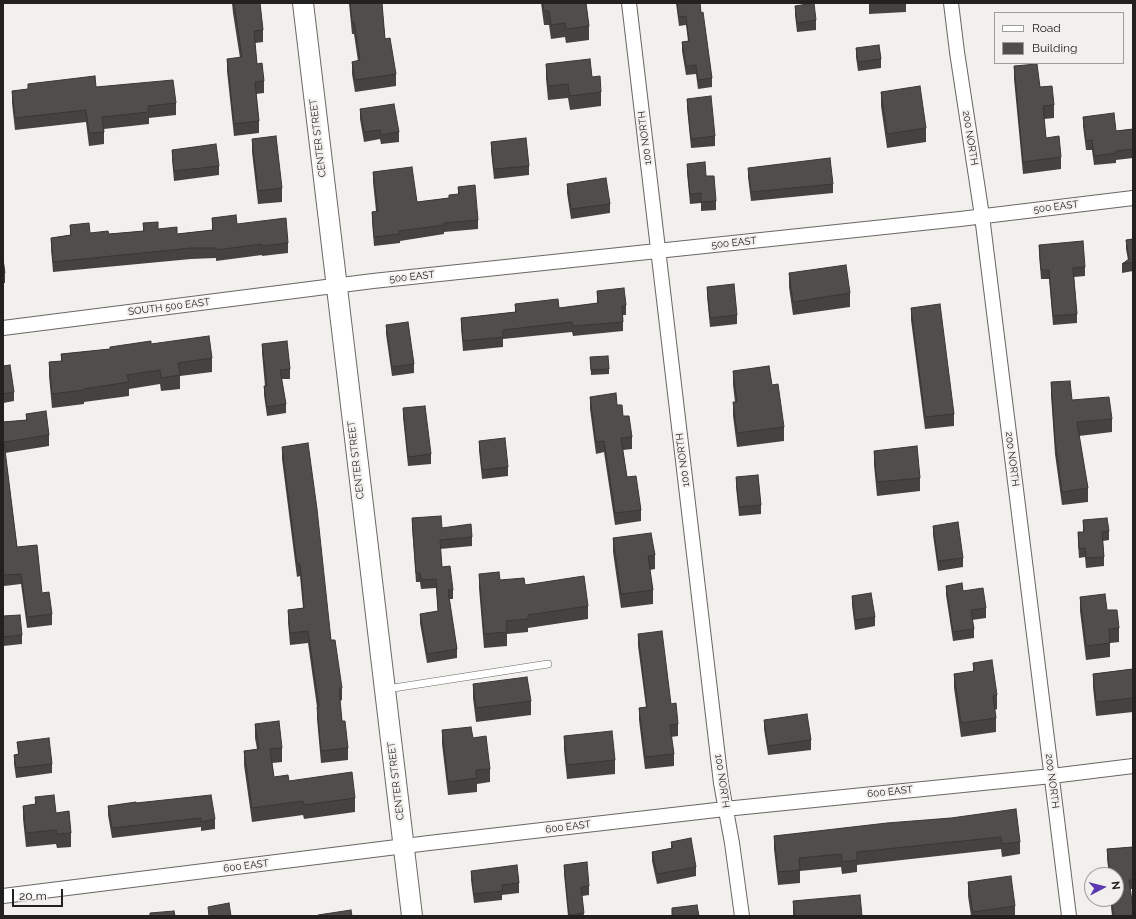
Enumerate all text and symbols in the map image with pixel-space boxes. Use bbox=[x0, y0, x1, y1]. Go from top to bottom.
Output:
legend bbox=[994, 12, 1124, 64]
text: Road bbox=[1032, 21, 1061, 35]
text: Building bbox=[1032, 41, 1078, 55]
street label: CENTER STREET bbox=[307, 98, 329, 178]
street label: 100 NORTH bbox=[636, 110, 654, 166]
street label: 200 NORTH bbox=[960, 110, 980, 166]
street label: 500 EAST bbox=[1033, 198, 1079, 216]
street label: 500 EAST bbox=[711, 235, 757, 251]
street label: 500 EAST bbox=[389, 269, 435, 285]
street label: SOUTH 500 EAST bbox=[127, 296, 211, 318]
street label: CENTER STREET bbox=[345, 420, 367, 500]
street label: 200 NORTH bbox=[1003, 431, 1021, 487]
street label: 100 NORTH bbox=[674, 432, 692, 488]
street label: CENTER STREET bbox=[385, 741, 407, 821]
street label: 100 NORTH bbox=[712, 753, 732, 809]
street label: 200 NORTH bbox=[1043, 753, 1061, 809]
street label: 600 EAST bbox=[867, 784, 913, 800]
street label: 600 EAST bbox=[545, 818, 591, 836]
street label: 600 EAST bbox=[223, 857, 269, 875]
north arrow bbox=[1084, 867, 1124, 907]
scale bar bbox=[14, 881, 65, 907]
text: N bbox=[1108, 881, 1122, 891]
text: 20 m bbox=[19, 889, 47, 903]

